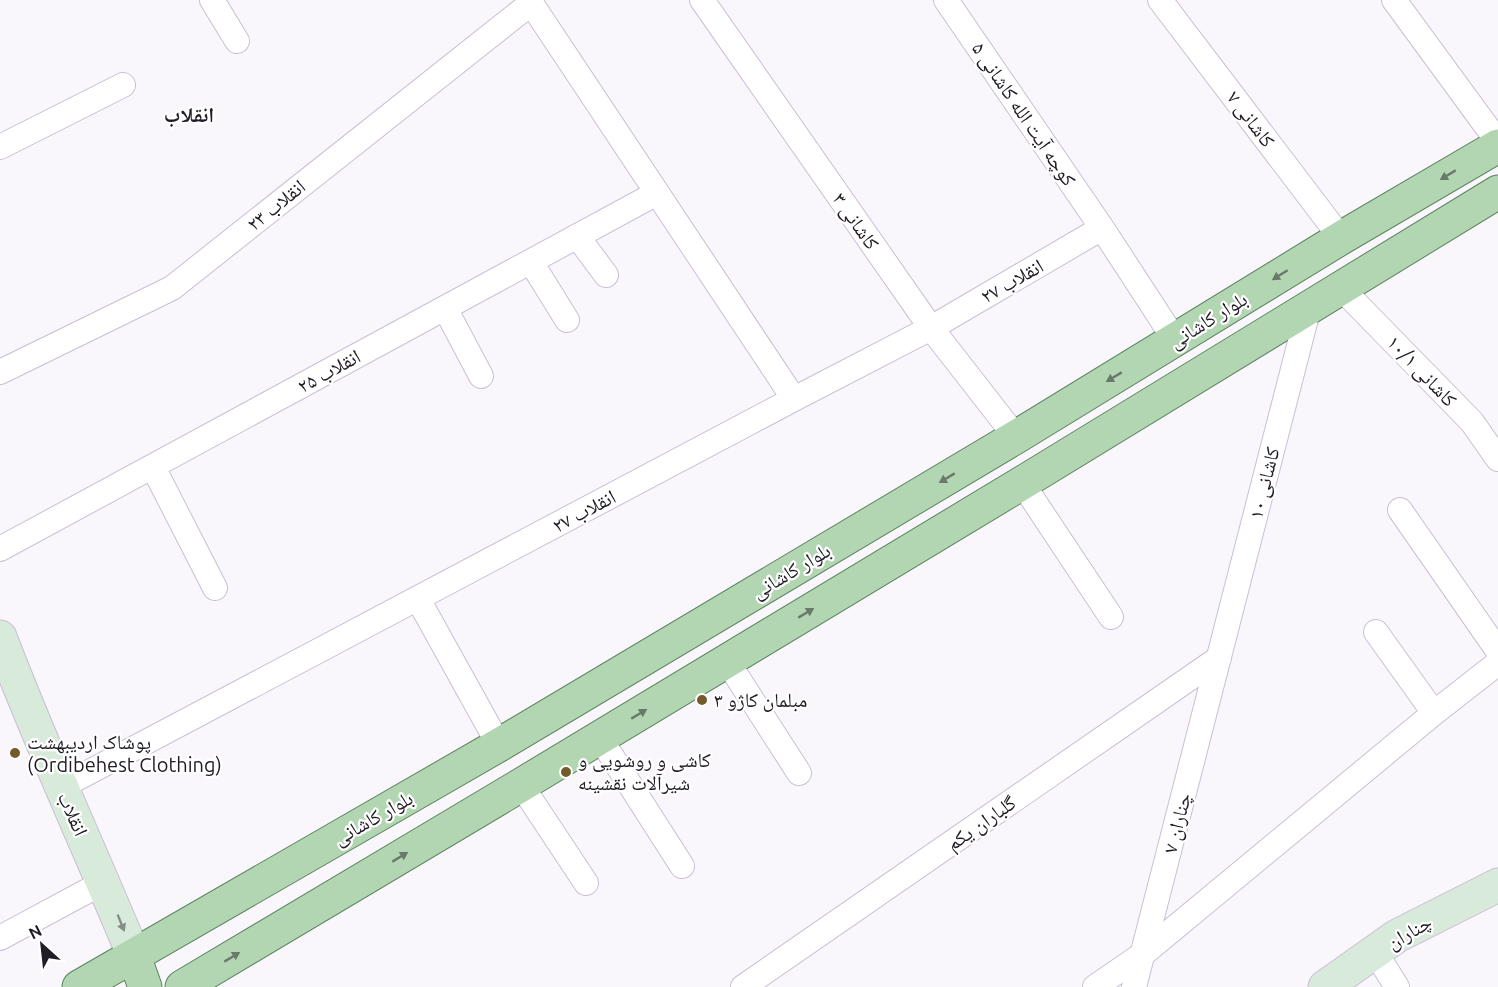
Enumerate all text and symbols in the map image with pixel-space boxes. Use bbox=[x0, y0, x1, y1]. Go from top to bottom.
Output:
street label: کوچه آیت الله کاشانی ۵ bbox=[967, 37, 1081, 191]
street label: ۷ کاشانی bbox=[1222, 86, 1280, 152]
district label: انقلاب bbox=[164, 102, 214, 127]
one-way arrow bbox=[1440, 170, 1456, 181]
street label: انقلاب ۲۳ bbox=[242, 174, 310, 235]
street label: ۳ کاشانی bbox=[828, 188, 884, 254]
street label: انقلاب ۲۷ bbox=[976, 254, 1047, 308]
one-way arrow bbox=[1272, 270, 1288, 281]
street label: بلوار کاشانی bbox=[1164, 287, 1252, 353]
street label: ۱۰/۱ کاشانی bbox=[1382, 330, 1462, 412]
street label: انقلاب ۲۵ bbox=[293, 344, 364, 398]
one-way arrow bbox=[1106, 372, 1122, 383]
street label: ۱۰ کاشانی bbox=[1243, 444, 1285, 522]
one-way arrow bbox=[939, 473, 955, 484]
street label: انقلاب ۲۷ bbox=[548, 484, 620, 537]
street label: بلوار کاشانی bbox=[747, 538, 835, 604]
one-way arrow bbox=[798, 608, 814, 619]
place label: مبلمان کاژو ۳ bbox=[714, 688, 807, 712]
marker: مبلمان کاژو ۳ bbox=[695, 693, 709, 707]
one-way arrow bbox=[631, 708, 647, 719]
place label: پوشاک اردیبهشت (Ordibehest Clothing) bbox=[27, 730, 222, 776]
marker: پوشاک اردیبهشت (Ordibehest Clothing) bbox=[8, 746, 22, 760]
place label: کاشی و روشویی و شیرآلات نقشینه bbox=[578, 748, 711, 794]
marker: کاشی و روشویی و شیرآلات نقشینه bbox=[559, 765, 573, 779]
street label: بلوار کاشانی bbox=[329, 786, 417, 850]
street label: انقلاب bbox=[53, 788, 93, 840]
street label: گلباران یکم bbox=[942, 790, 1022, 857]
street label: چناران ۷ bbox=[1158, 790, 1196, 856]
one-way arrow bbox=[392, 852, 408, 863]
street label: چناران bbox=[1382, 910, 1436, 954]
one-way arrow bbox=[117, 914, 126, 932]
north arrow bbox=[12, 915, 72, 975]
text: N bbox=[26, 921, 45, 942]
one-way arrow bbox=[224, 952, 241, 962]

